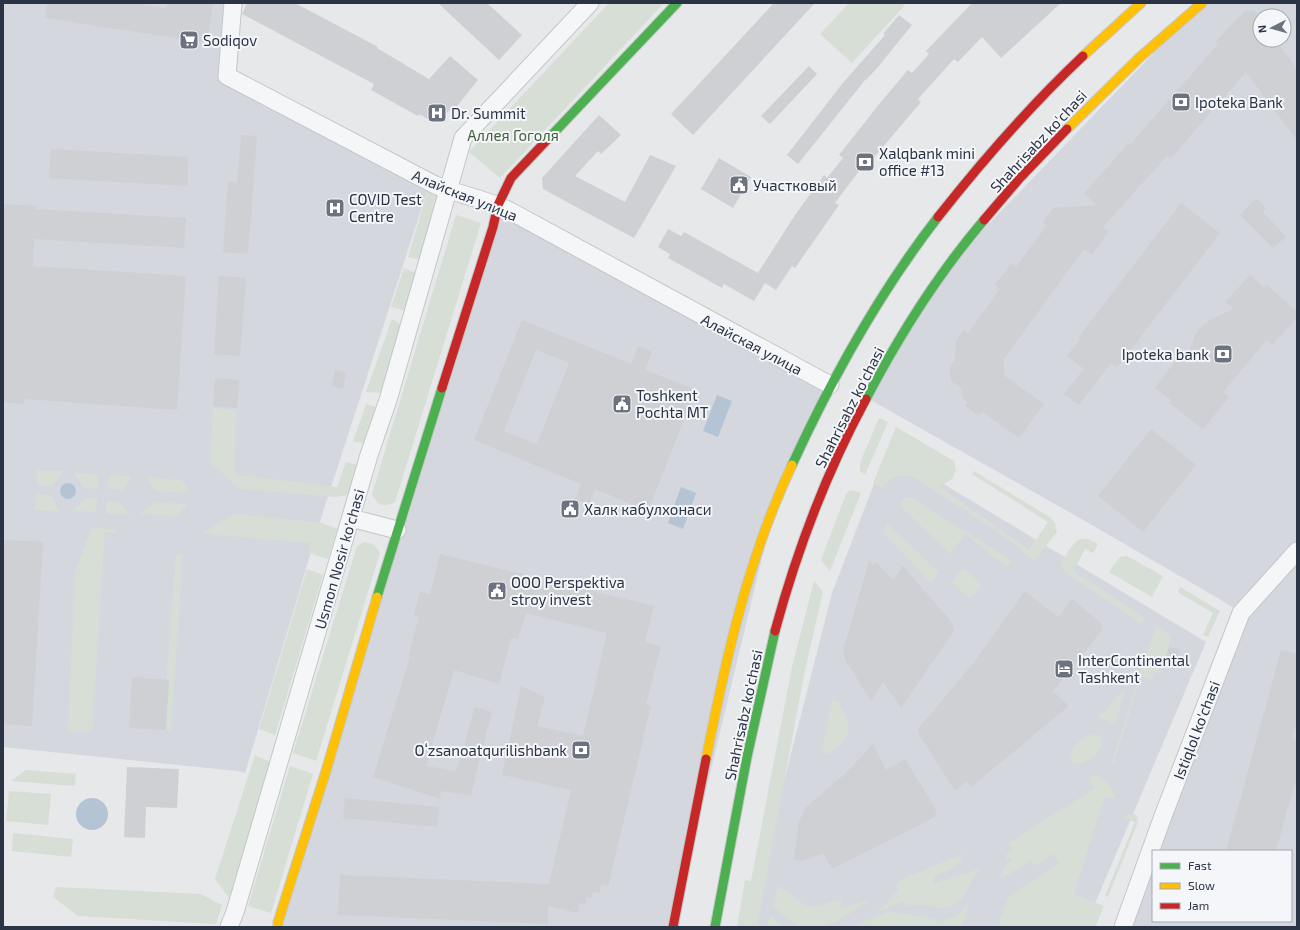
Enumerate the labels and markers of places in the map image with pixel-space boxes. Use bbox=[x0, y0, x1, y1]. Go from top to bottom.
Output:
supermarket icon: Sodiqov bbox=[178, 29, 200, 51]
place label: Sodiqov bbox=[203, 31, 257, 49]
bank icon: Ipoteka Bank bbox=[1170, 91, 1192, 113]
place label: Ipoteka Bank bbox=[1195, 93, 1283, 111]
hospital icon: Dr. Summit bbox=[426, 102, 448, 124]
place label: Dr. Summit bbox=[451, 104, 526, 122]
place label: Xalqbank mini office #13 bbox=[879, 144, 975, 179]
bank icon: Xalqbank mini office #13 bbox=[854, 151, 876, 173]
public building icon: Участковый bbox=[728, 174, 750, 196]
place label: Участковый bbox=[753, 176, 837, 194]
place label: COVID Test Centre bbox=[349, 190, 422, 225]
hospital icon: COVID Test Centre bbox=[324, 197, 346, 219]
bank icon: Ipoteka bank bbox=[1212, 343, 1234, 365]
place label: Ipoteka bank bbox=[1122, 345, 1209, 363]
place label: Toshkent Pochta MT bbox=[636, 386, 709, 421]
public building icon: Toshkent Pochta MT bbox=[611, 393, 633, 415]
public building icon: Халк кабулхонаси bbox=[559, 498, 581, 520]
place label: Халк кабулхонаси bbox=[584, 500, 712, 519]
place label: ООО Perspektiva stroy invest bbox=[511, 573, 625, 608]
public building icon: ООО Perspektiva stroy invest bbox=[486, 580, 508, 602]
place label: InterContinental Tashkent bbox=[1078, 651, 1190, 686]
hotel icon: InterContinental Tashkent bbox=[1053, 658, 1075, 680]
bank icon: Oʻzsanoatqurilishbank bbox=[570, 739, 592, 761]
place label: Oʻzsanoatqurilishbank bbox=[414, 741, 567, 759]

